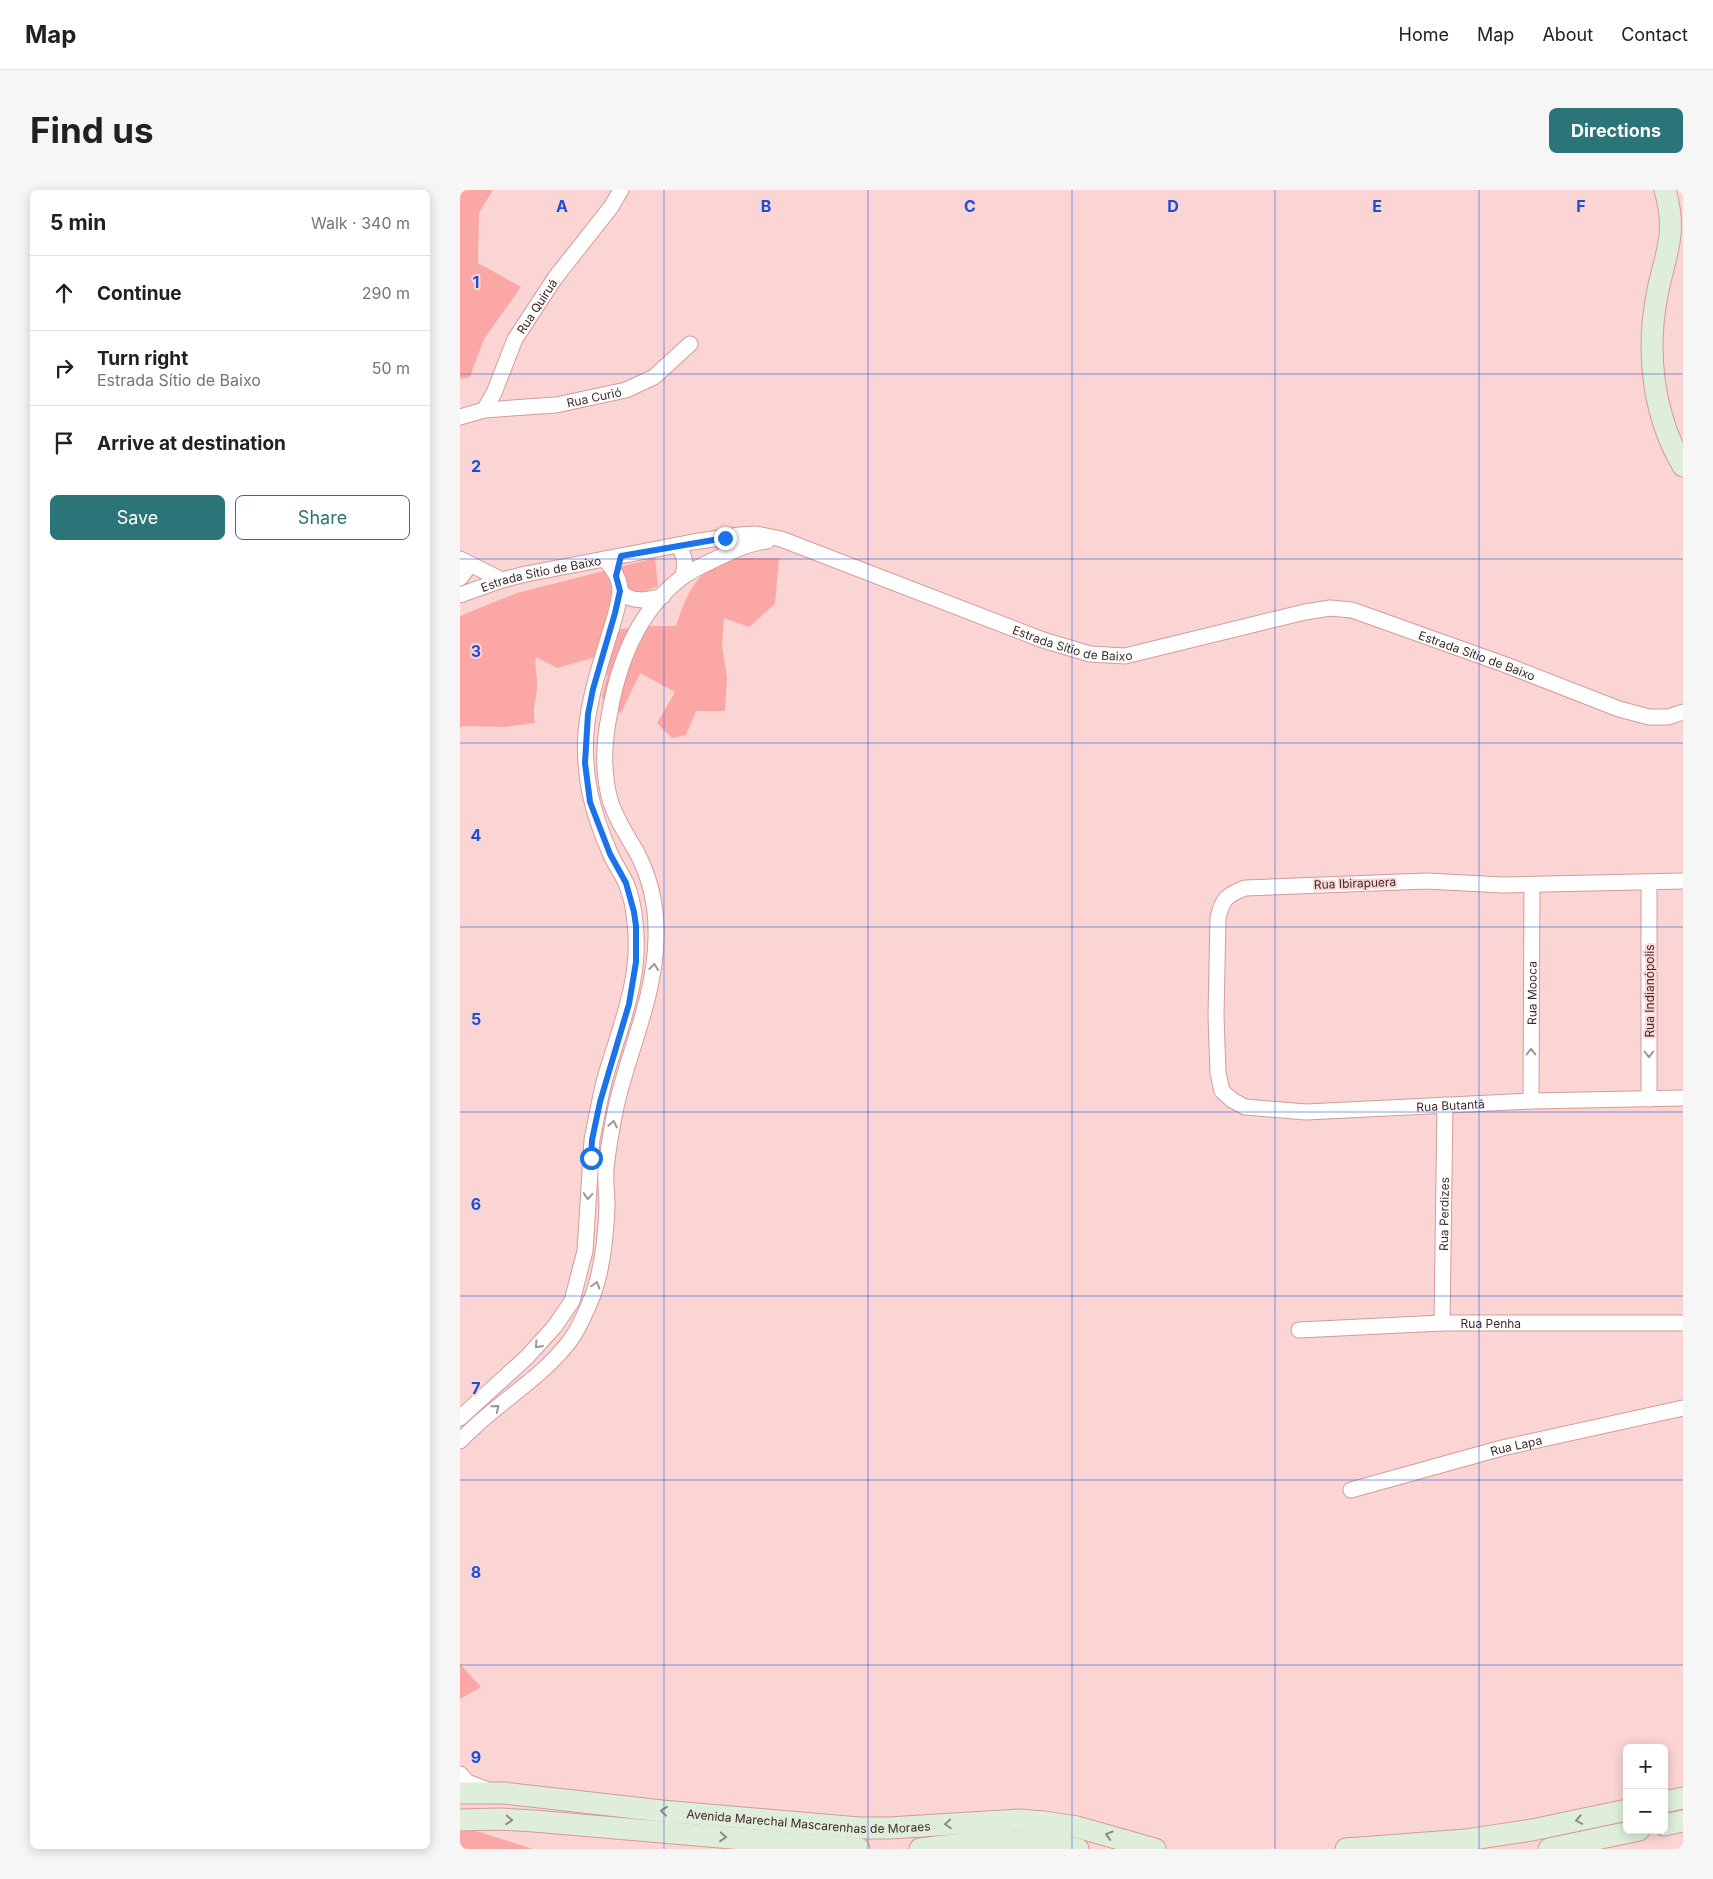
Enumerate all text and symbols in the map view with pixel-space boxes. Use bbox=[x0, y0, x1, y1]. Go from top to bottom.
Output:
text: Map bbox=[25, 20, 76, 49]
text: Home bbox=[1399, 24, 1449, 45]
text: Map bbox=[1477, 24, 1514, 45]
text: About bbox=[1542, 24, 1593, 45]
text: Contact bbox=[1621, 24, 1688, 45]
button: Directions bbox=[1549, 108, 1683, 153]
text: Find us bbox=[30, 109, 154, 151]
text: A bbox=[556, 196, 568, 216]
text: B bbox=[761, 196, 771, 216]
text: C bbox=[964, 196, 976, 216]
text: D bbox=[1167, 196, 1179, 216]
text: E bbox=[1372, 196, 1382, 216]
text: F bbox=[1576, 196, 1586, 216]
text: 5 min bbox=[50, 210, 106, 235]
text: Walk · 340 m bbox=[311, 213, 410, 233]
text: 1 bbox=[473, 272, 479, 292]
street label: Rua Quiruá bbox=[513, 276, 560, 336]
icon: ahead bbox=[50, 279, 78, 307]
text: Continue bbox=[97, 282, 182, 305]
text: 290 m bbox=[362, 283, 410, 303]
text: Turn right bbox=[97, 347, 188, 370]
icon: right bbox=[50, 354, 78, 382]
text: 50 m bbox=[372, 358, 410, 378]
text: Estrada Sítio de Baixo bbox=[97, 370, 261, 390]
street label: Rua Curió bbox=[565, 384, 623, 410]
icon: arrive bbox=[50, 429, 78, 457]
text: Arrive at destination bbox=[97, 432, 286, 455]
text: 2 bbox=[471, 456, 481, 476]
button: Save bbox=[50, 495, 225, 540]
button: Share bbox=[235, 495, 410, 540]
route end bbox=[714, 527, 737, 550]
street label: Estrada Sítio de Baixo bbox=[479, 552, 602, 595]
street label: Estrada Sítio de Baixo bbox=[1011, 622, 1134, 664]
street label: Estrada Sítio de Baixo bbox=[1417, 627, 1538, 683]
text: 3 bbox=[471, 641, 481, 661]
text: 4 bbox=[471, 825, 482, 845]
street label: Rua Ibirapuera bbox=[1314, 874, 1396, 892]
street label: Rua Indianópolis bbox=[1642, 944, 1657, 1038]
street label: Rua Mooca bbox=[1524, 961, 1539, 1025]
one-way arrow bbox=[648, 962, 659, 970]
text: 5 bbox=[471, 1009, 481, 1029]
one-way arrow bbox=[1526, 1048, 1536, 1056]
one-way arrow bbox=[1644, 1050, 1654, 1058]
street label: Rua Butantã bbox=[1416, 1096, 1485, 1114]
one-way arrow bbox=[608, 1119, 618, 1128]
route start bbox=[580, 1147, 603, 1170]
street label: Rua Perdizes bbox=[1435, 1177, 1452, 1251]
one-way arrow bbox=[583, 1193, 594, 1201]
text: 6 bbox=[471, 1194, 481, 1214]
one-way arrow bbox=[590, 1281, 600, 1289]
street label: Rua Penha bbox=[1461, 1316, 1521, 1331]
one-way arrow bbox=[535, 1340, 544, 1349]
text: 7 bbox=[471, 1378, 481, 1398]
one-way arrow bbox=[490, 1406, 499, 1414]
street label: Rua Lapa bbox=[1488, 1432, 1543, 1458]
text: 8 bbox=[471, 1562, 481, 1582]
map controls bbox=[1623, 1744, 1668, 1834]
button: + bbox=[1623, 1744, 1668, 1789]
text: 9 bbox=[471, 1747, 481, 1767]
button: − bbox=[1623, 1789, 1668, 1834]
one-way arrow bbox=[660, 1806, 668, 1817]
street label: Avenida Marechal Mascarenhas de Moraes bbox=[686, 1806, 931, 1836]
one-way arrow bbox=[505, 1814, 513, 1825]
one-way arrow bbox=[1575, 1815, 1583, 1825]
one-way arrow bbox=[944, 1818, 952, 1829]
one-way arrow bbox=[719, 1831, 727, 1842]
one-way arrow bbox=[1105, 1831, 1113, 1841]

